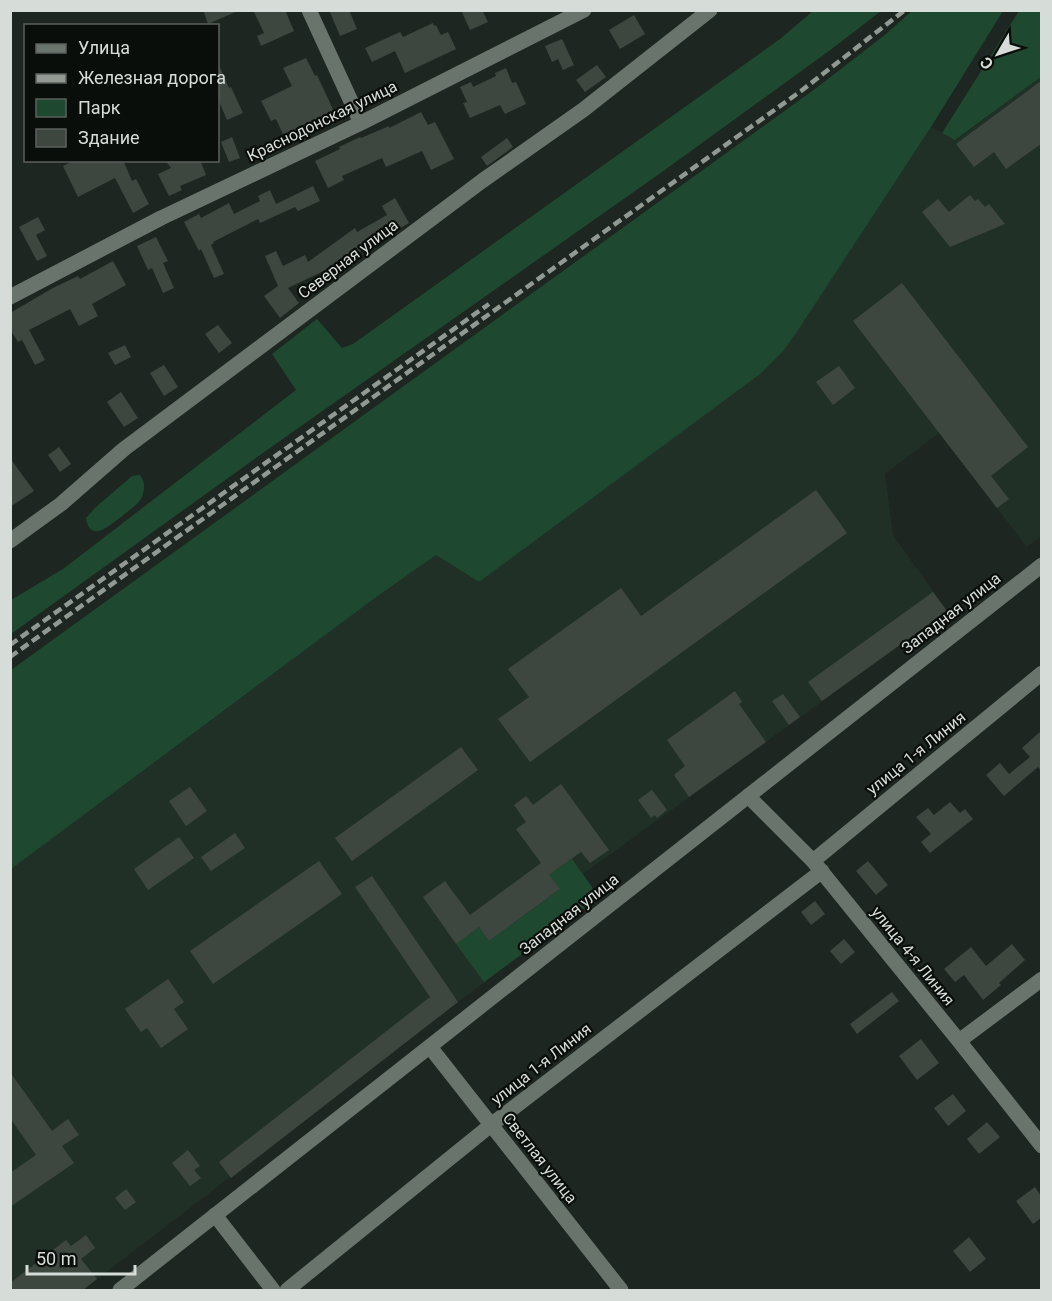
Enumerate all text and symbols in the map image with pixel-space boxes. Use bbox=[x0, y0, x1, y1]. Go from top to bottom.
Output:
legend bbox=[24, 24, 219, 162]
north arrow bbox=[968, 24, 1028, 84]
text: Улица bbox=[78, 37, 130, 58]
text: С bbox=[976, 53, 997, 73]
text: Железная дорога bbox=[78, 67, 226, 88]
street label: Краснодонская улица bbox=[244, 76, 400, 166]
text: Парк bbox=[78, 97, 121, 118]
text: Здание bbox=[78, 127, 140, 148]
street label: Северная улица bbox=[294, 215, 402, 303]
street label: Западная улица bbox=[898, 568, 1004, 658]
street label: улица 1-я Линия bbox=[863, 707, 969, 799]
street label: Западная улица bbox=[516, 869, 622, 959]
street label: улица 4-я Линия bbox=[867, 903, 959, 1009]
street label: улица 1-я Линия bbox=[487, 1019, 595, 1109]
street label: Светлая улица bbox=[499, 1109, 581, 1207]
scale bar bbox=[27, 1238, 135, 1276]
text: 50 m bbox=[36, 1248, 76, 1269]

